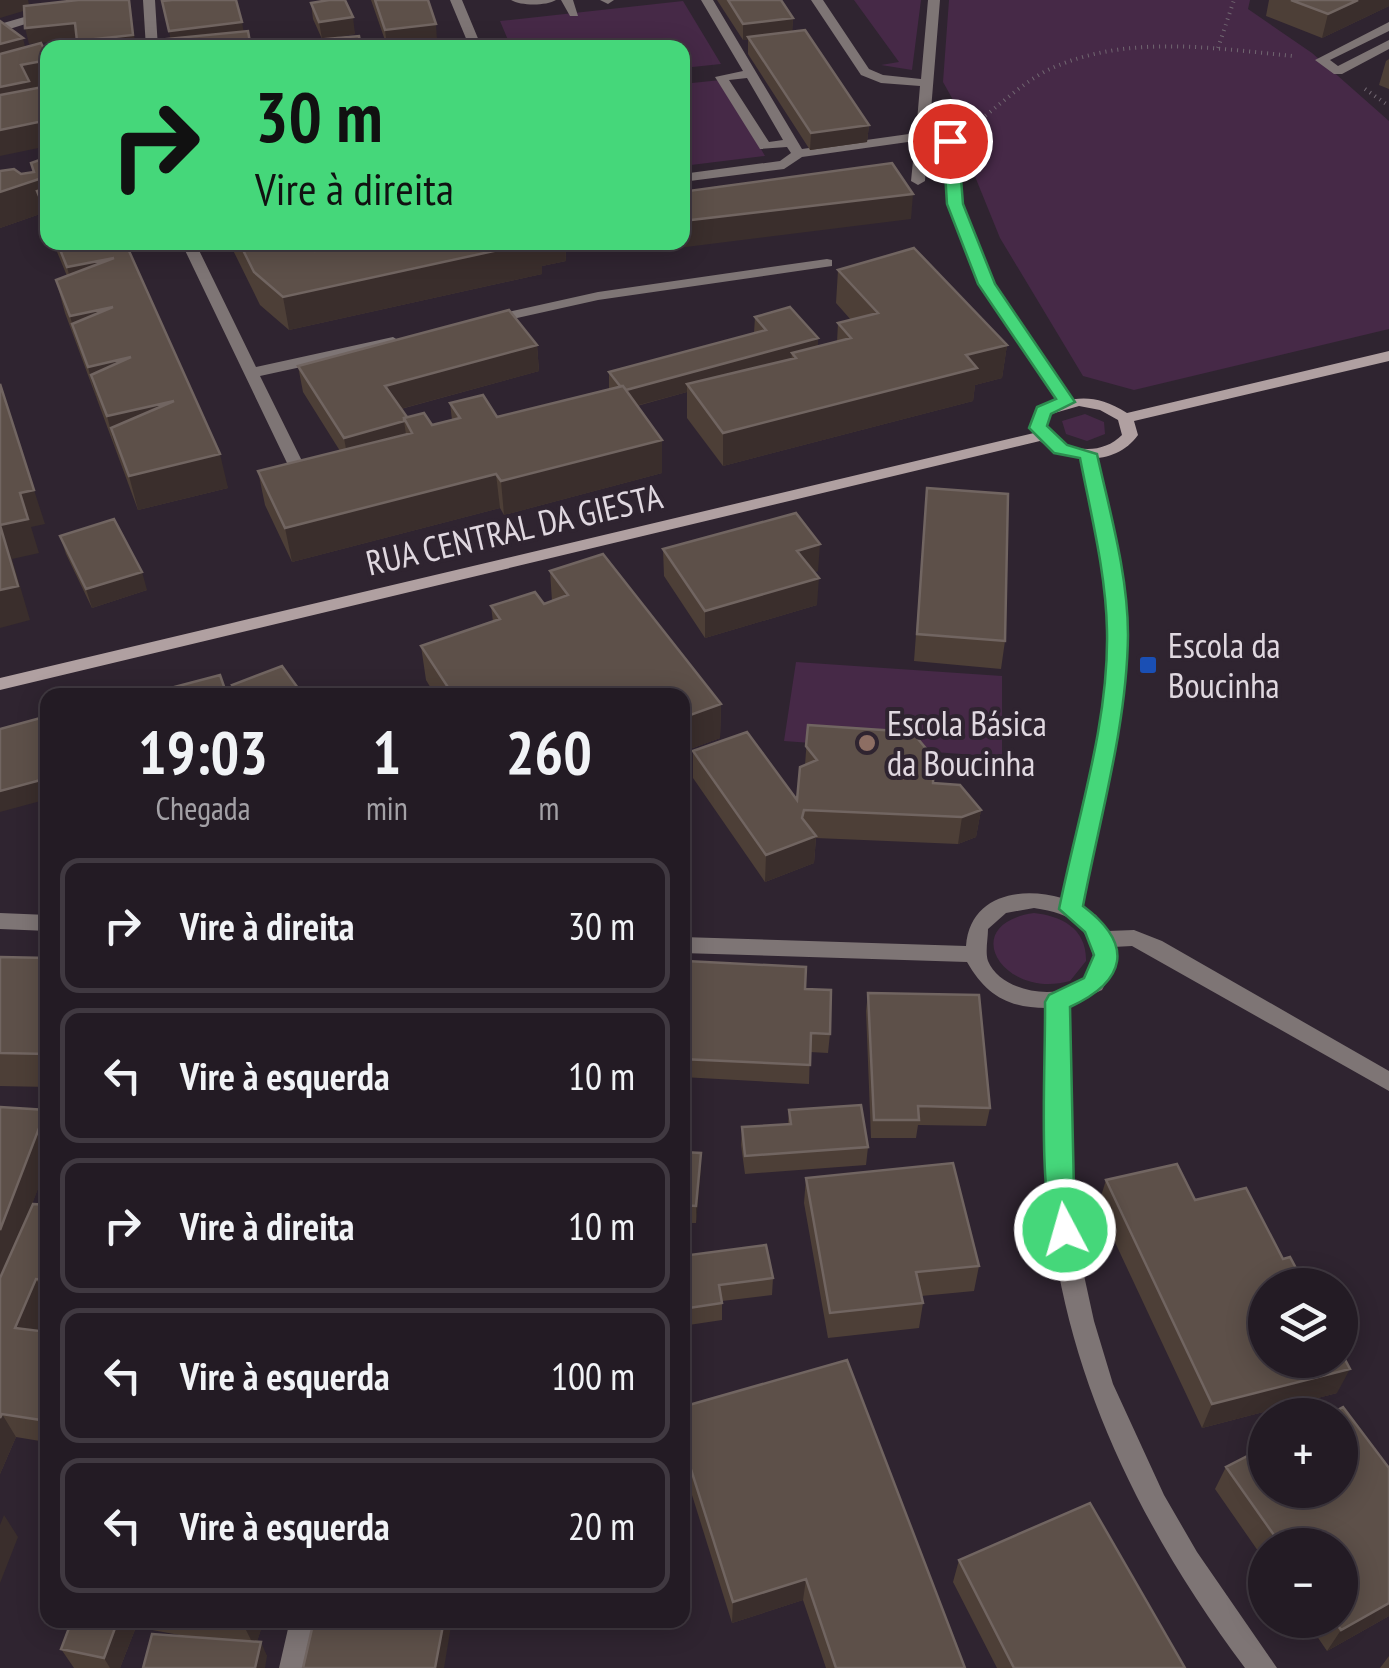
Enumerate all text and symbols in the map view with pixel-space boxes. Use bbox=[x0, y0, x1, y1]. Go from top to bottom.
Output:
text: 30 m bbox=[255, 71, 383, 161]
icon: right bbox=[90, 80, 220, 210]
pin bbox=[908, 99, 993, 184]
icon: arrive bbox=[923, 114, 978, 169]
text: Vire à direita bbox=[255, 159, 454, 217]
street label: RUA CENTRAL DA GIESTA bbox=[361, 472, 667, 585]
place label: Escola da Boucinha bbox=[1168, 622, 1281, 708]
marker: Escola da Boucinha bbox=[1137, 654, 1159, 676]
place label: Escola Básica da Boucinha bbox=[887, 700, 1047, 786]
text: 19:03 bbox=[138, 713, 268, 791]
text: 1 bbox=[373, 713, 401, 791]
text: 260 bbox=[506, 713, 592, 791]
marker: Escola Básica da Boucinha bbox=[856, 732, 878, 754]
text: Chegada bbox=[155, 787, 250, 829]
text: min bbox=[366, 787, 408, 829]
text: m bbox=[538, 787, 559, 829]
icon: right bbox=[95, 898, 150, 953]
text: Vire à direita bbox=[180, 901, 355, 950]
text: 30 m bbox=[568, 901, 635, 950]
icon: left bbox=[95, 1048, 150, 1103]
text: Vire à esquerda bbox=[180, 1051, 390, 1100]
text: 10 m bbox=[568, 1051, 635, 1100]
position arrow bbox=[1013, 1178, 1117, 1282]
icon: right bbox=[95, 1198, 150, 1253]
text: Vire à direita bbox=[180, 1201, 355, 1250]
text: 10 m bbox=[568, 1201, 635, 1250]
map controls bbox=[1248, 1268, 1358, 1638]
button: layers bbox=[1248, 1268, 1358, 1378]
icon: left bbox=[95, 1348, 150, 1403]
text: Vire à esquerda bbox=[180, 1351, 390, 1400]
text: 100 m bbox=[551, 1351, 635, 1400]
button: + bbox=[1248, 1398, 1358, 1508]
icon: left bbox=[95, 1498, 150, 1553]
text: Vire à esquerda bbox=[180, 1501, 390, 1550]
text: 20 m bbox=[568, 1501, 635, 1550]
button: − bbox=[1248, 1528, 1358, 1638]

